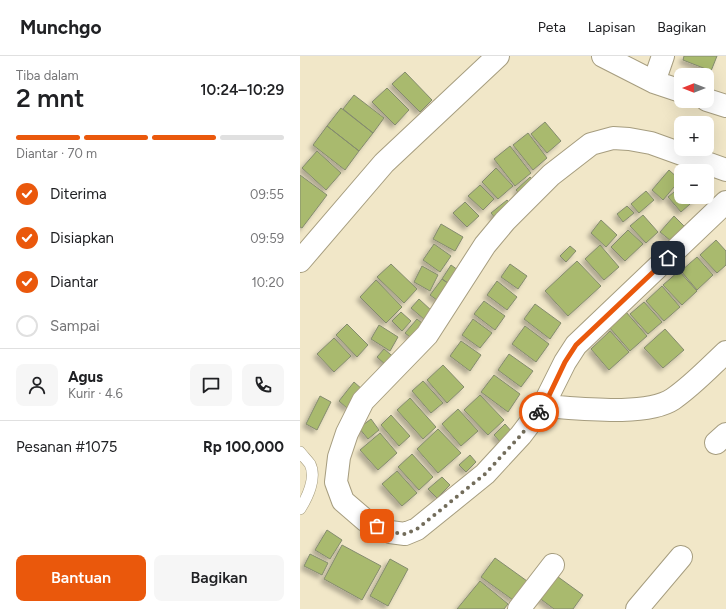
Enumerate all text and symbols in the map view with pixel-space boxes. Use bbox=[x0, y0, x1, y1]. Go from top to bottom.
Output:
text: Munchgo bbox=[20, 16, 102, 39]
text: Peta bbox=[538, 19, 566, 36]
text: Lapisan bbox=[588, 19, 635, 36]
text: Bagikan bbox=[657, 19, 706, 36]
text: Tiba dalam bbox=[16, 68, 78, 83]
north arrow bbox=[674, 68, 714, 108]
map controls bbox=[674, 68, 714, 204]
text: 10:24–10:29 bbox=[200, 81, 284, 99]
text: 2 mnt bbox=[16, 82, 84, 114]
button: + bbox=[674, 116, 714, 156]
text: Diantar · 70 m bbox=[16, 146, 97, 161]
button: − bbox=[674, 164, 714, 204]
icon: check bbox=[16, 183, 38, 205]
text: Diterima bbox=[50, 185, 107, 203]
text: 09:55 bbox=[250, 187, 284, 202]
icon: check bbox=[16, 227, 38, 249]
text: Disiapkan bbox=[50, 229, 114, 247]
text: 09:59 bbox=[250, 231, 284, 246]
pin bbox=[651, 241, 685, 275]
icon: home bbox=[657, 247, 679, 269]
icon: check bbox=[16, 271, 38, 293]
text: Diantar bbox=[50, 273, 98, 291]
text: 10:20 bbox=[251, 275, 284, 290]
text: Sampai bbox=[50, 317, 100, 335]
button: person bbox=[16, 364, 58, 406]
button: chat bbox=[190, 364, 232, 406]
button: phone bbox=[242, 364, 284, 406]
text: Agus bbox=[68, 368, 103, 386]
text: Kurir · 4.6 bbox=[68, 386, 123, 401]
courier bbox=[519, 392, 559, 432]
icon: bike bbox=[528, 401, 550, 423]
text: Pesanan #1075 bbox=[16, 438, 117, 456]
text: Rp 100,000 bbox=[203, 438, 284, 456]
pin bbox=[360, 509, 394, 543]
icon: bag bbox=[366, 515, 388, 537]
button: Bantuan bbox=[16, 555, 146, 601]
button: Bagikan bbox=[154, 555, 284, 601]

